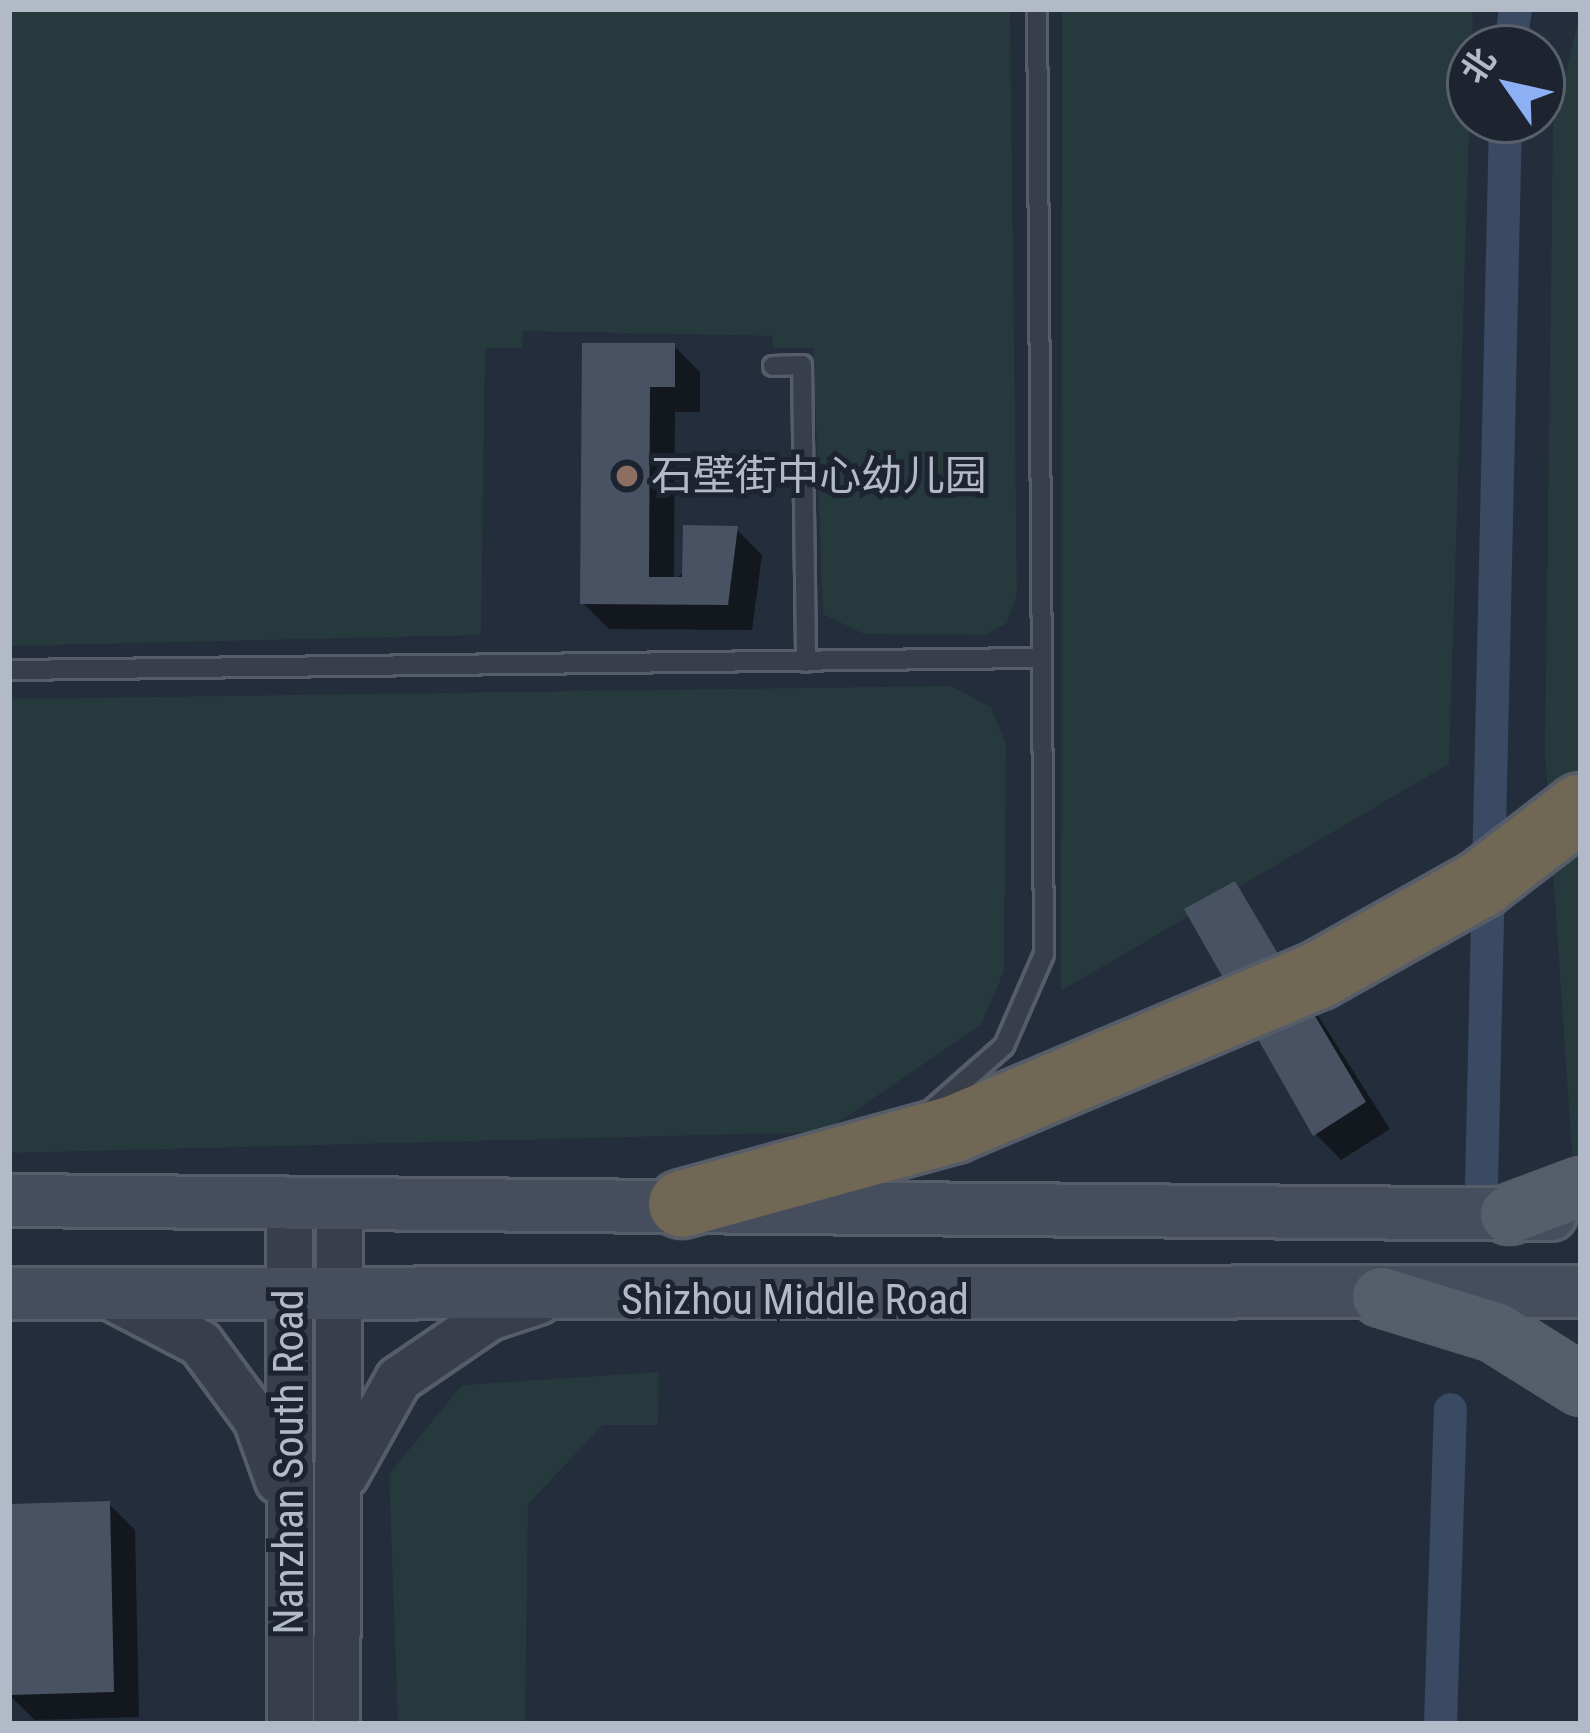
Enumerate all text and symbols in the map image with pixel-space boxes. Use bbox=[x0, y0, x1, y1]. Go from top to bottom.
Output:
north arrow bbox=[1446, 24, 1566, 144]
text: 北 bbox=[1453, 41, 1504, 90]
place label: 石壁街中心幼儿园 bbox=[651, 451, 987, 501]
marker: 石壁街中心幼儿园 bbox=[614, 463, 640, 489]
street label: Shizhou Middle Road bbox=[621, 1275, 969, 1325]
street label: Nanzhan South Road bbox=[264, 1289, 314, 1635]

